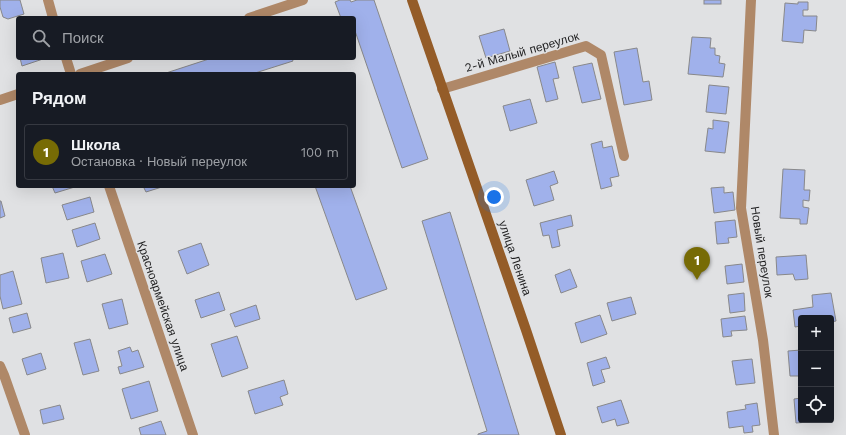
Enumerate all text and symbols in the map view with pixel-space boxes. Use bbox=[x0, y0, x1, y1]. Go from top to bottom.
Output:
search box bbox=[16, 16, 356, 60]
icon: search bbox=[30, 27, 52, 49]
text: Поиск bbox=[62, 29, 104, 47]
street label: 2-й Малый переулок bbox=[463, 29, 581, 75]
text: Рядом bbox=[32, 88, 87, 108]
text: Школа bbox=[71, 136, 120, 154]
text: 1 bbox=[43, 145, 49, 160]
text: 100 m bbox=[301, 145, 339, 160]
text: Остановка · Новый переулок bbox=[71, 154, 247, 169]
your location bbox=[484, 187, 504, 207]
street label: Новый переулок bbox=[748, 205, 776, 299]
street label: улица Ленина bbox=[496, 219, 534, 298]
street label: Красноармейская улица bbox=[134, 239, 192, 373]
pin: 1 bbox=[684, 247, 710, 280]
map controls bbox=[798, 315, 834, 423]
button: + bbox=[798, 315, 834, 351]
button: − bbox=[798, 351, 834, 387]
button: locate bbox=[798, 387, 834, 423]

